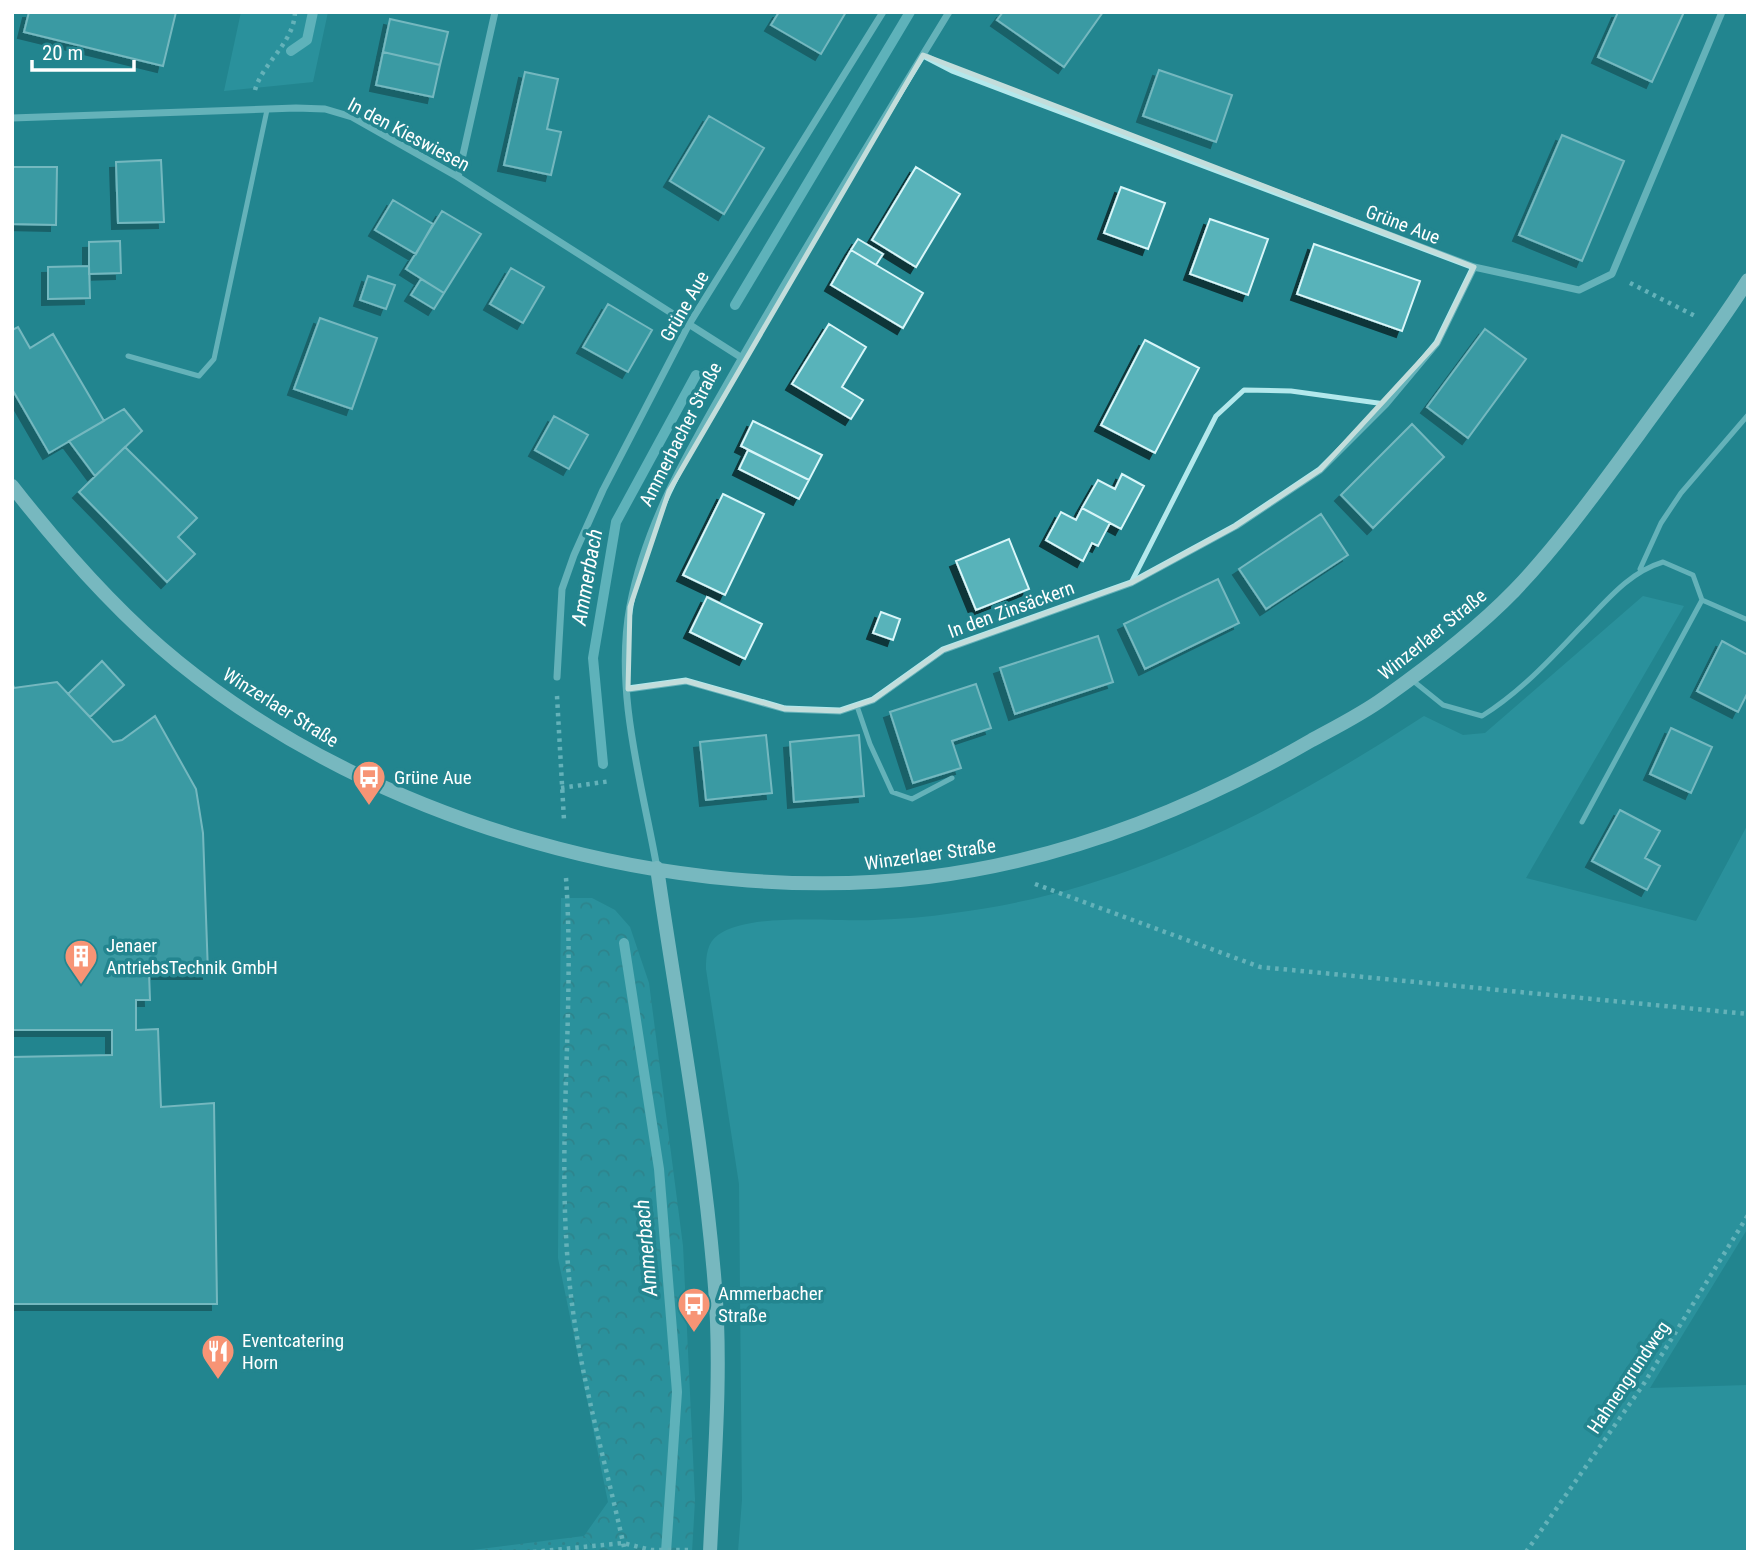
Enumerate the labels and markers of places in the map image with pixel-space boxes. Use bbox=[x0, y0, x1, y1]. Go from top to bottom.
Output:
bus stop icon: Grüne Aue bbox=[350, 758, 388, 807]
place label: Grüne Aue bbox=[394, 766, 472, 789]
place label: Jenaer AntriebsTechnik GmbH bbox=[106, 934, 278, 979]
building icon: Jenaer AntriebsTechnik GmbH bbox=[62, 937, 100, 986]
place label: Ammerbacher Straße bbox=[718, 1282, 824, 1327]
bus stop icon: Ammerbacher Straße bbox=[675, 1285, 713, 1334]
place label: Eventcatering Horn bbox=[242, 1329, 344, 1374]
restaurant icon: Eventcatering Horn bbox=[199, 1332, 237, 1381]

